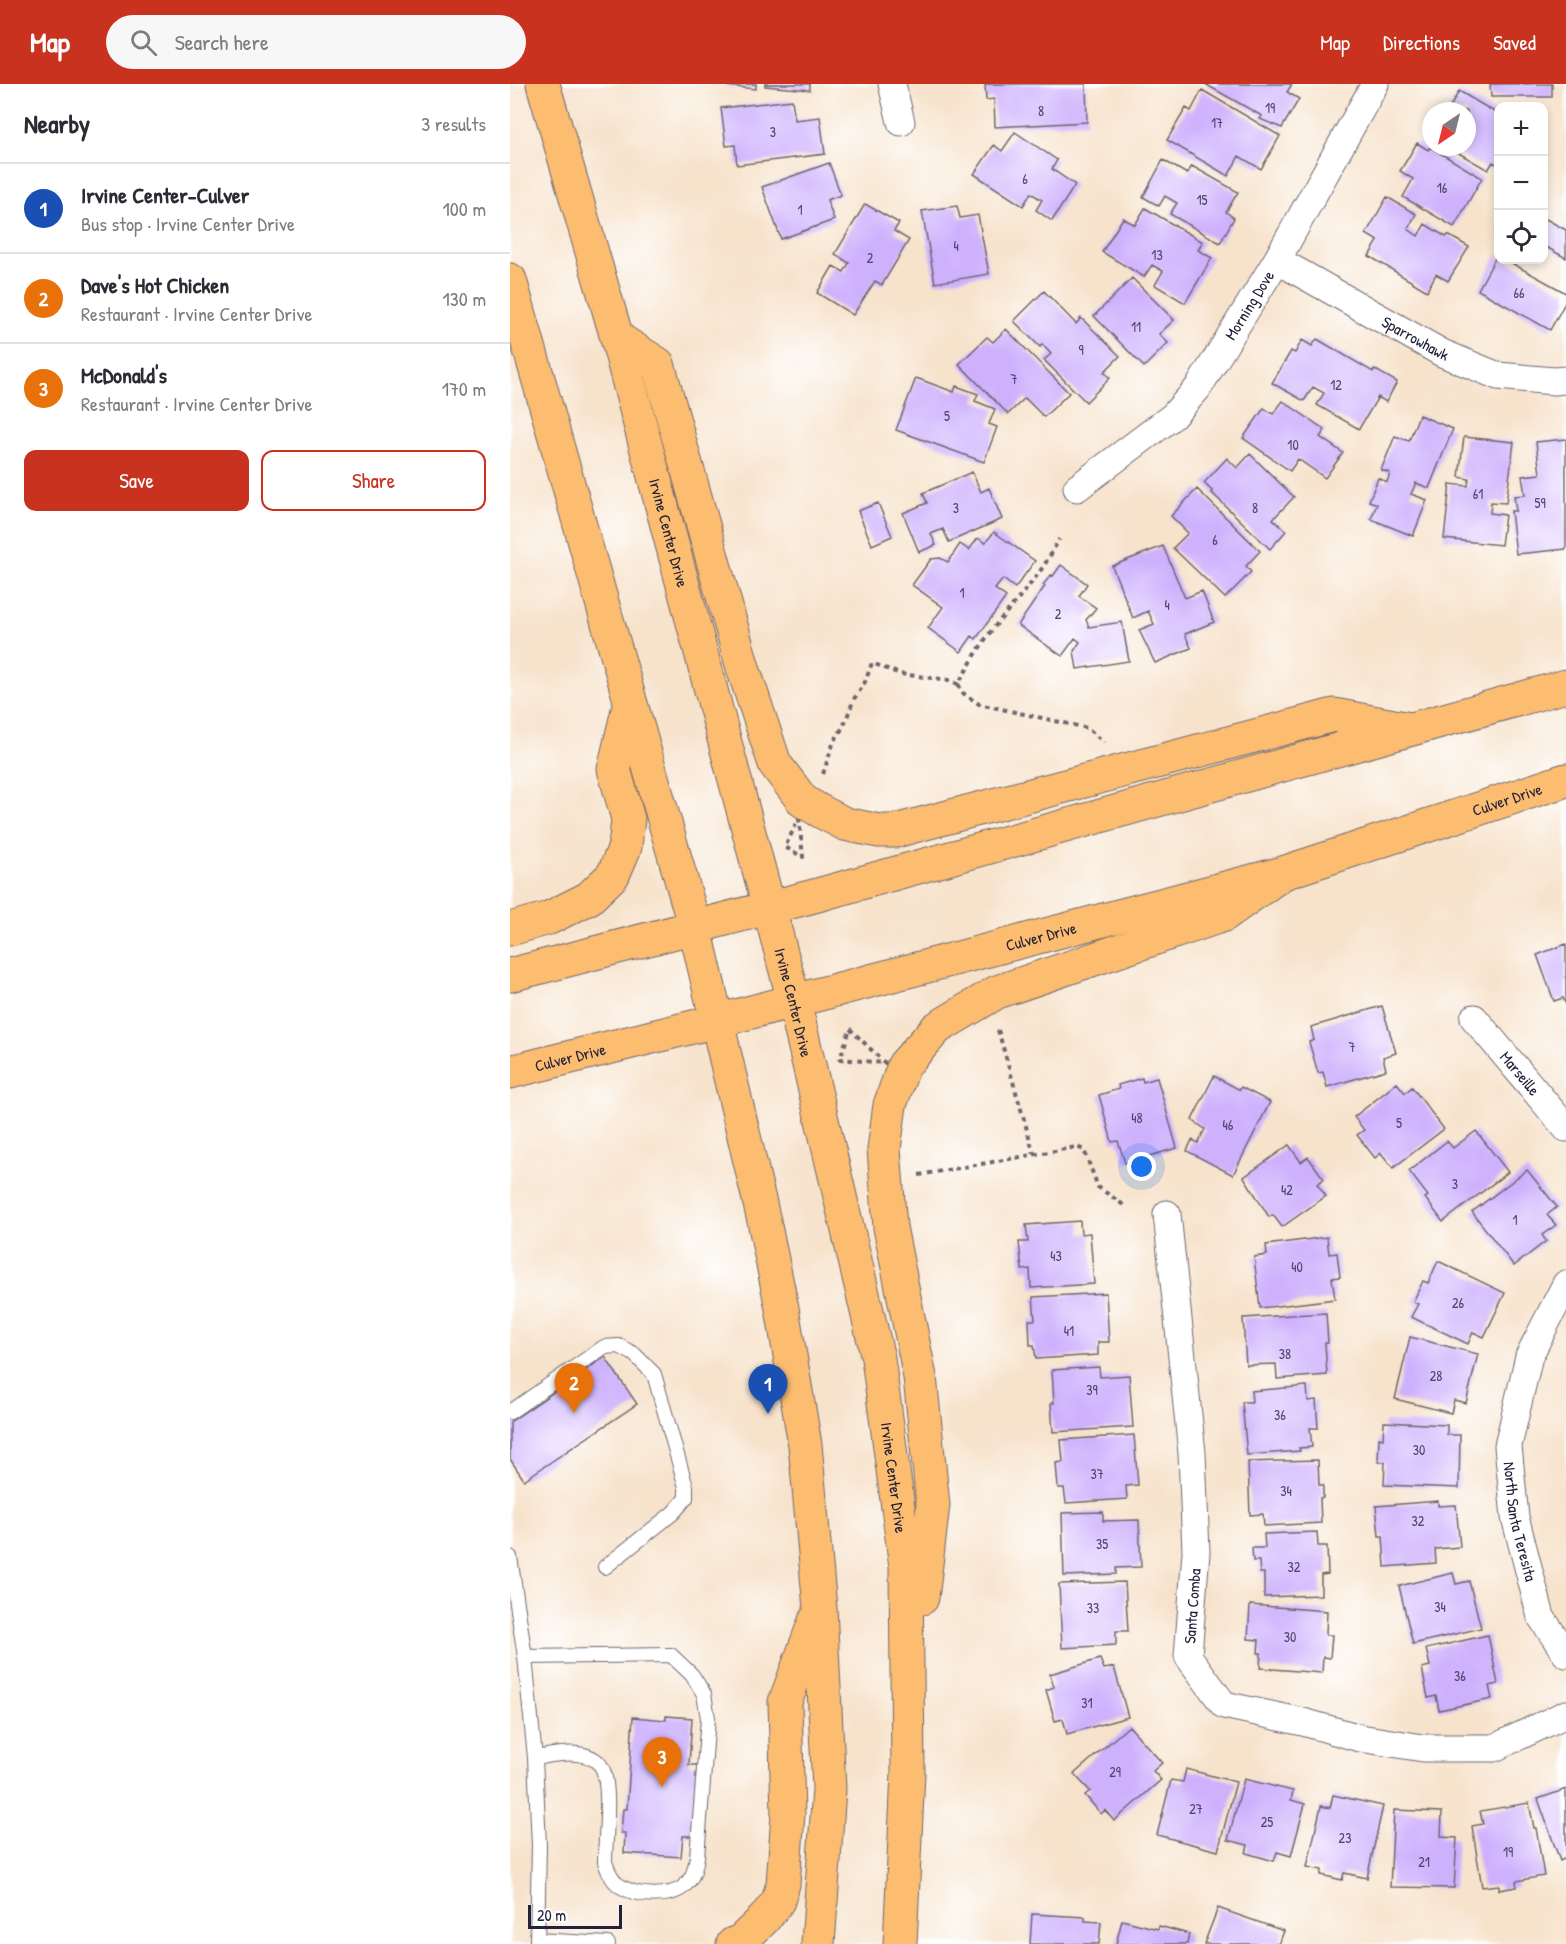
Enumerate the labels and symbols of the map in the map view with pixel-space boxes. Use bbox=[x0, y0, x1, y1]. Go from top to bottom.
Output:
house number: 19 bbox=[1265, 98, 1275, 117]
house number: 8 bbox=[1038, 101, 1044, 120]
north arrow bbox=[1422, 102, 1476, 156]
house number: 17 bbox=[1211, 113, 1223, 132]
house number: 3 bbox=[770, 122, 776, 141]
house number: 6 bbox=[1022, 169, 1028, 188]
house number: 16 bbox=[1437, 178, 1448, 197]
house number: 15 bbox=[1196, 190, 1208, 209]
house number: 1 bbox=[797, 200, 803, 219]
house number: 4 bbox=[953, 236, 959, 255]
house number: 13 bbox=[1151, 245, 1163, 264]
house number: 2 bbox=[867, 248, 874, 267]
street label: Morning Dove bbox=[1219, 266, 1279, 344]
house number: 66 bbox=[1513, 283, 1525, 302]
street label: Sparrowhawk bbox=[1378, 310, 1453, 366]
house number: 11 bbox=[1131, 317, 1141, 336]
house number: 9 bbox=[1078, 340, 1084, 359]
house number: 7 bbox=[1011, 369, 1018, 388]
house number: 12 bbox=[1330, 375, 1342, 394]
house number: 5 bbox=[944, 406, 950, 425]
house number: 10 bbox=[1287, 435, 1299, 454]
street label: Irvine Center Drive bbox=[644, 476, 694, 590]
house number: 61 bbox=[1473, 484, 1483, 503]
house number: 59 bbox=[1534, 493, 1546, 512]
house number: 3 bbox=[953, 498, 959, 517]
house number: 8 bbox=[1252, 498, 1258, 517]
house number: 6 bbox=[1212, 530, 1218, 549]
house number: 1 bbox=[959, 583, 965, 602]
house number: 4 bbox=[1164, 595, 1170, 614]
house number: 2 bbox=[1055, 604, 1062, 623]
street label: Culver Drive bbox=[1469, 777, 1545, 821]
street label: Culver Drive bbox=[1003, 916, 1079, 956]
street label: Irvine Center Drive bbox=[769, 945, 818, 1060]
house number: 7 bbox=[1349, 1037, 1356, 1056]
street label: Culver Drive bbox=[532, 1038, 609, 1076]
street label: Marseille bbox=[1495, 1046, 1546, 1100]
house number: 48 bbox=[1131, 1108, 1143, 1127]
house number: 5 bbox=[1396, 1113, 1402, 1132]
house number: 46 bbox=[1223, 1115, 1234, 1134]
your location bbox=[1127, 1152, 1156, 1181]
house number: 3 bbox=[1452, 1174, 1458, 1193]
house number: 42 bbox=[1281, 1180, 1293, 1199]
house number: 1 bbox=[1512, 1210, 1518, 1229]
house number: 43 bbox=[1050, 1246, 1062, 1265]
house number: 40 bbox=[1291, 1257, 1303, 1276]
house number: 26 bbox=[1452, 1293, 1464, 1312]
house number: 41 bbox=[1064, 1321, 1074, 1340]
house number: 38 bbox=[1279, 1344, 1291, 1363]
pin: 2 bbox=[554, 1364, 594, 1413]
pin: 1 bbox=[748, 1364, 788, 1414]
house number: 28 bbox=[1430, 1366, 1442, 1385]
house number: 39 bbox=[1086, 1380, 1098, 1399]
house number: 36 bbox=[1274, 1405, 1286, 1424]
street label: Irvine Center Drive bbox=[876, 1421, 912, 1535]
house number: 30 bbox=[1413, 1440, 1425, 1459]
street label: North Santa Teresita bbox=[1499, 1461, 1542, 1584]
house number: 37 bbox=[1090, 1464, 1104, 1483]
house number: 34 bbox=[1280, 1481, 1292, 1500]
house number: 32 bbox=[1412, 1511, 1425, 1530]
house number: 35 bbox=[1096, 1534, 1108, 1553]
house number: 32 bbox=[1288, 1557, 1301, 1576]
street label: Santa Comba bbox=[1178, 1568, 1206, 1644]
house number: 34 bbox=[1434, 1597, 1446, 1616]
house number: 33 bbox=[1087, 1598, 1099, 1617]
house number: 30 bbox=[1284, 1627, 1296, 1646]
house number: 36 bbox=[1454, 1666, 1466, 1685]
house number: 31 bbox=[1081, 1693, 1093, 1712]
pin: 3 bbox=[642, 1738, 682, 1787]
house number: 29 bbox=[1109, 1762, 1121, 1781]
house number: 27 bbox=[1189, 1799, 1203, 1818]
house number: 25 bbox=[1261, 1812, 1273, 1831]
house number: 23 bbox=[1339, 1828, 1351, 1847]
house number: 19 bbox=[1503, 1842, 1513, 1861]
house number: 21 bbox=[1418, 1852, 1430, 1871]
scale bar bbox=[528, 1902, 622, 1930]

